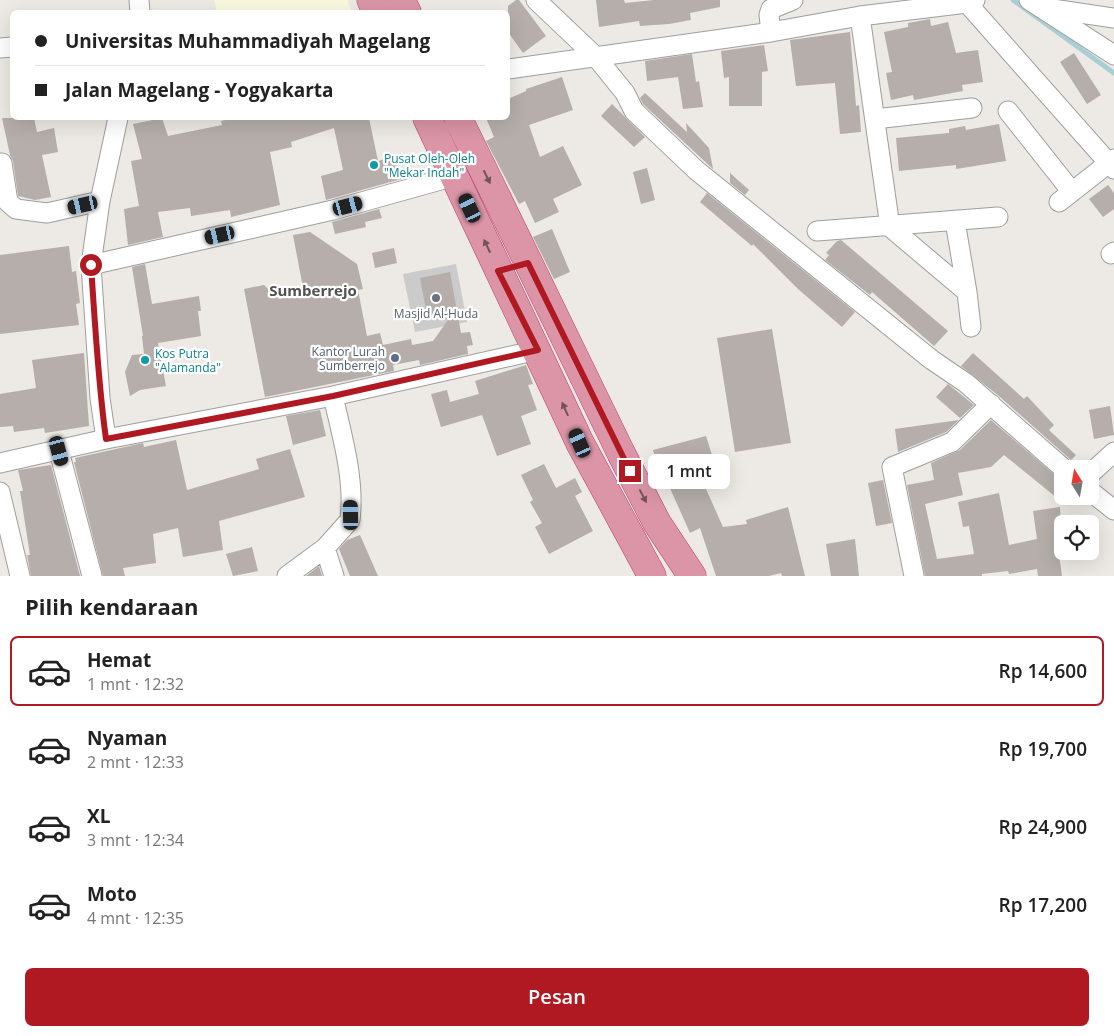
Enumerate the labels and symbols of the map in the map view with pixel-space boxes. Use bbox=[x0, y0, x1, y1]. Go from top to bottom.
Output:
place label: Pusat Oleh-Oleh "Mekar Indah" bbox=[384, 150, 475, 181]
marker: Pusat Oleh-Oleh "Mekar Indah" bbox=[368, 159, 380, 171]
one-way arrow bbox=[483, 170, 491, 184]
car bbox=[456, 191, 483, 225]
car bbox=[66, 194, 99, 216]
car bbox=[331, 195, 364, 217]
car bbox=[203, 224, 236, 246]
one-way arrow bbox=[483, 239, 491, 253]
route start bbox=[80, 254, 102, 276]
district label: Sumberrejo bbox=[269, 280, 357, 300]
marker: Masjid Al-Huda bbox=[430, 292, 442, 304]
place label: Masjid Al-Huda bbox=[394, 305, 478, 322]
place label: Kantor Lurah Sumberrejo bbox=[312, 343, 385, 374]
place label: Kos Putra "Alamanda" bbox=[155, 345, 221, 376]
marker: Kantor Lurah Sumberrejo bbox=[389, 352, 401, 364]
marker: Kos Putra "Alamanda" bbox=[139, 354, 151, 366]
one-way arrow bbox=[561, 402, 569, 416]
car bbox=[567, 426, 592, 460]
car bbox=[47, 435, 70, 467]
callout: 1 mnt bbox=[648, 454, 730, 488]
route end bbox=[619, 460, 641, 482]
north arrow bbox=[1054, 460, 1099, 505]
one-way arrow bbox=[639, 488, 647, 503]
car bbox=[343, 500, 358, 530]

